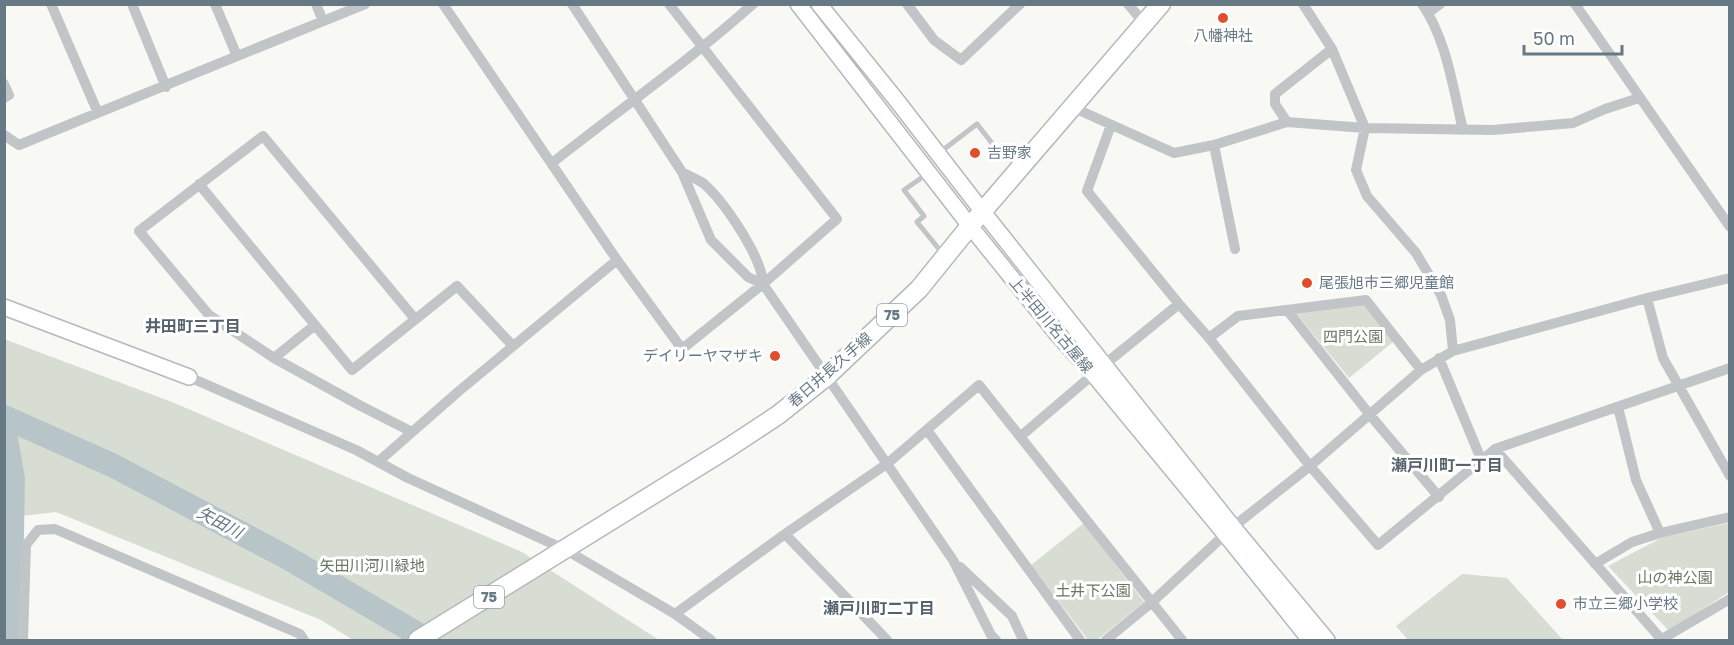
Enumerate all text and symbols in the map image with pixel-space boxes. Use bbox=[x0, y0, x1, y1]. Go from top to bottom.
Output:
marker: 八幡神社 bbox=[1216, 11, 1230, 25]
scale bar bbox=[1524, 18, 1622, 56]
place label: 八幡神社 bbox=[1193, 26, 1253, 44]
text: 50 m bbox=[1533, 27, 1575, 49]
place label: 吉野家 bbox=[987, 143, 1032, 161]
marker: 吉野家 bbox=[968, 146, 982, 160]
street label: 上半田川名古屋線 bbox=[1006, 273, 1097, 376]
place label: 尾張旭市三郷児童館 bbox=[1319, 273, 1454, 291]
marker: 尾張旭市三郷児童館 bbox=[1300, 276, 1314, 290]
road number: 75 bbox=[877, 304, 907, 326]
district label: 井田町三丁目 bbox=[145, 316, 241, 336]
park label: 四門公園 bbox=[1323, 327, 1383, 345]
street label: 春日井長久手線 bbox=[784, 328, 875, 410]
place label: デイリーヤマザキ bbox=[643, 346, 763, 364]
marker: デイリーヤマザキ bbox=[768, 349, 782, 363]
district label: 瀬戸川町一丁目 bbox=[1391, 455, 1503, 475]
water label: 矢田川 bbox=[194, 502, 248, 543]
park label: 矢田川河川緑地 bbox=[319, 556, 425, 574]
park label: 山の神公園 bbox=[1637, 568, 1713, 586]
park label: 土井下公園 bbox=[1055, 581, 1131, 599]
road number: 75 bbox=[474, 586, 504, 608]
place label: 市立三郷小学校 bbox=[1573, 594, 1678, 612]
marker: 市立三郷小学校 bbox=[1554, 597, 1568, 611]
district label: 瀬戸川町二丁目 bbox=[823, 598, 935, 618]

